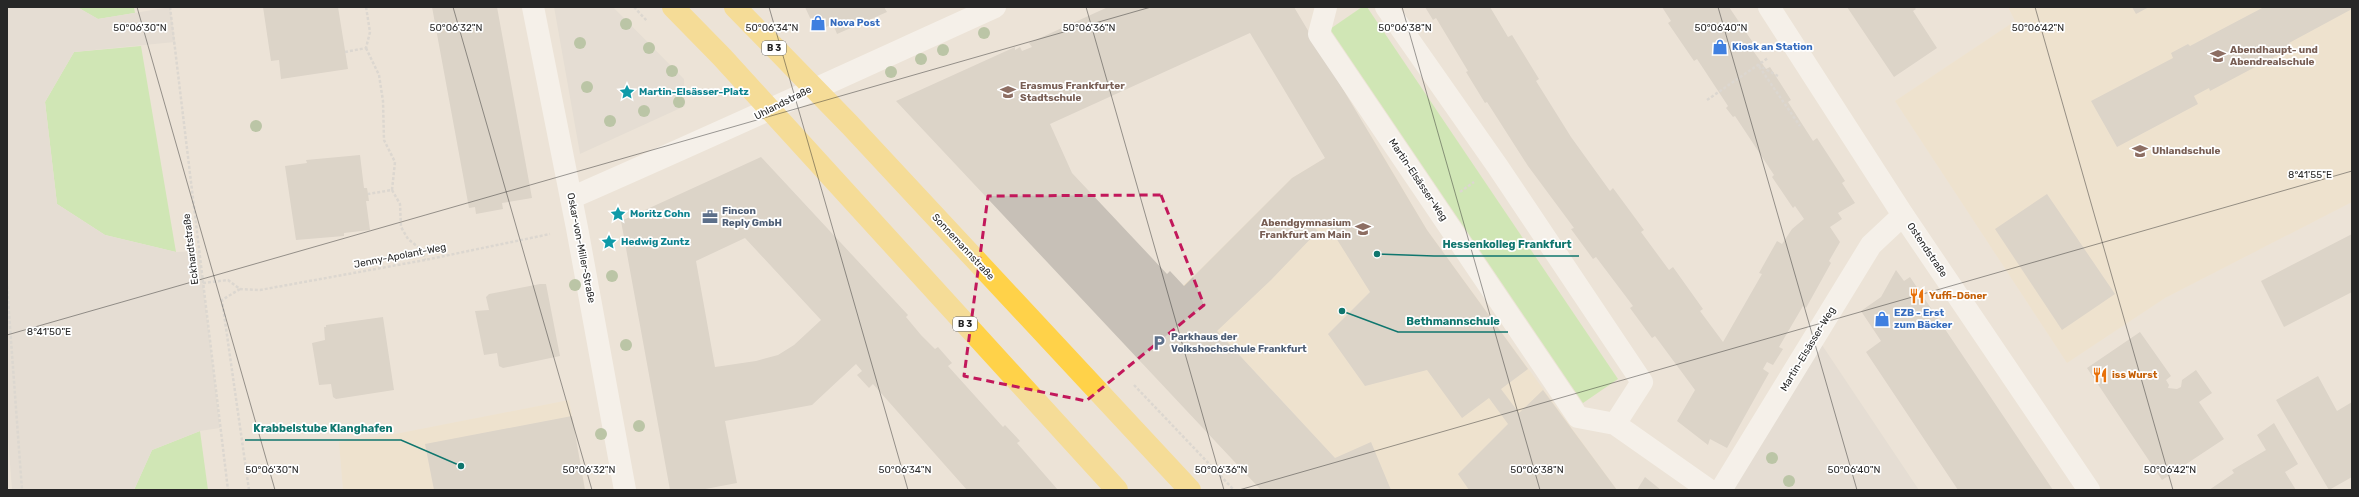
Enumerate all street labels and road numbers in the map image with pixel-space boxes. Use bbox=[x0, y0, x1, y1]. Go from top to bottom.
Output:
road number: B 3 bbox=[762, 41, 786, 55]
street label: Uhlandstraße bbox=[752, 83, 814, 123]
street label: Martin-Elsässer-Weg bbox=[1386, 137, 1450, 223]
street label: Oskar-von-Miller-Straße bbox=[564, 192, 598, 305]
street label: Sonnemannstraße bbox=[929, 211, 997, 283]
street label: Eckhardtstraße bbox=[181, 212, 201, 285]
street label: Ostendstraße bbox=[1904, 220, 1950, 280]
street label: Jenny-Apolant-Weg bbox=[353, 241, 447, 271]
street label: Martin-Elsässer-Weg bbox=[1778, 304, 1838, 394]
road number: B 3 bbox=[953, 317, 977, 331]

